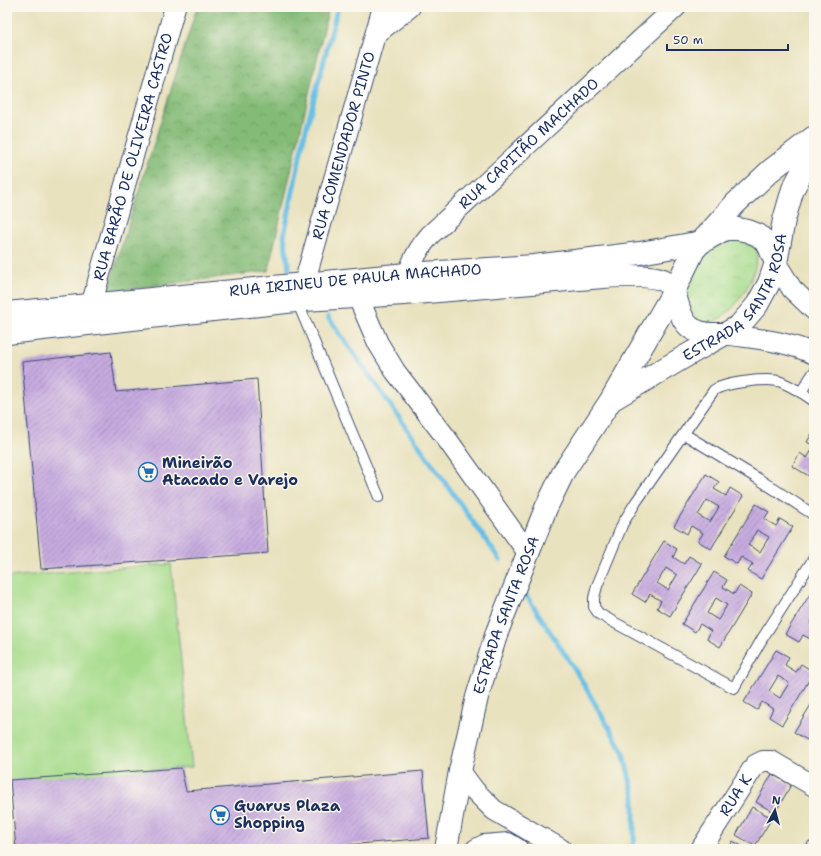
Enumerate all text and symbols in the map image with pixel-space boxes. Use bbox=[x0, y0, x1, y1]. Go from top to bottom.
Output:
scale bar bbox=[667, 26, 788, 52]
street label: RUA BARÃO DE OLIVEIRA CASTRO bbox=[89, 31, 177, 283]
text: 50 m bbox=[673, 32, 703, 48]
street label: RUA COMENDADOR PINTO bbox=[307, 49, 380, 242]
street label: RUA CAPITÃO MACHADO bbox=[454, 74, 603, 213]
street label: ESTRADA SANTA ROSA bbox=[679, 232, 791, 366]
street label: RUA IRINEU DE PAULA MACHADO bbox=[228, 259, 482, 301]
place label: Mineirão Atacado e Varejo bbox=[162, 453, 298, 490]
supermarket icon: Mineirão Atacado e Varejo bbox=[137, 461, 159, 483]
street label: ESTRADA SANTA ROSA bbox=[468, 533, 544, 697]
street label: RUA K bbox=[715, 770, 757, 820]
north arrow bbox=[755, 790, 795, 830]
text: N bbox=[771, 793, 782, 809]
place label: Guarus Plaza Shopping bbox=[234, 796, 341, 833]
supermarket icon: Guarus Plaza Shopping bbox=[209, 804, 231, 826]

